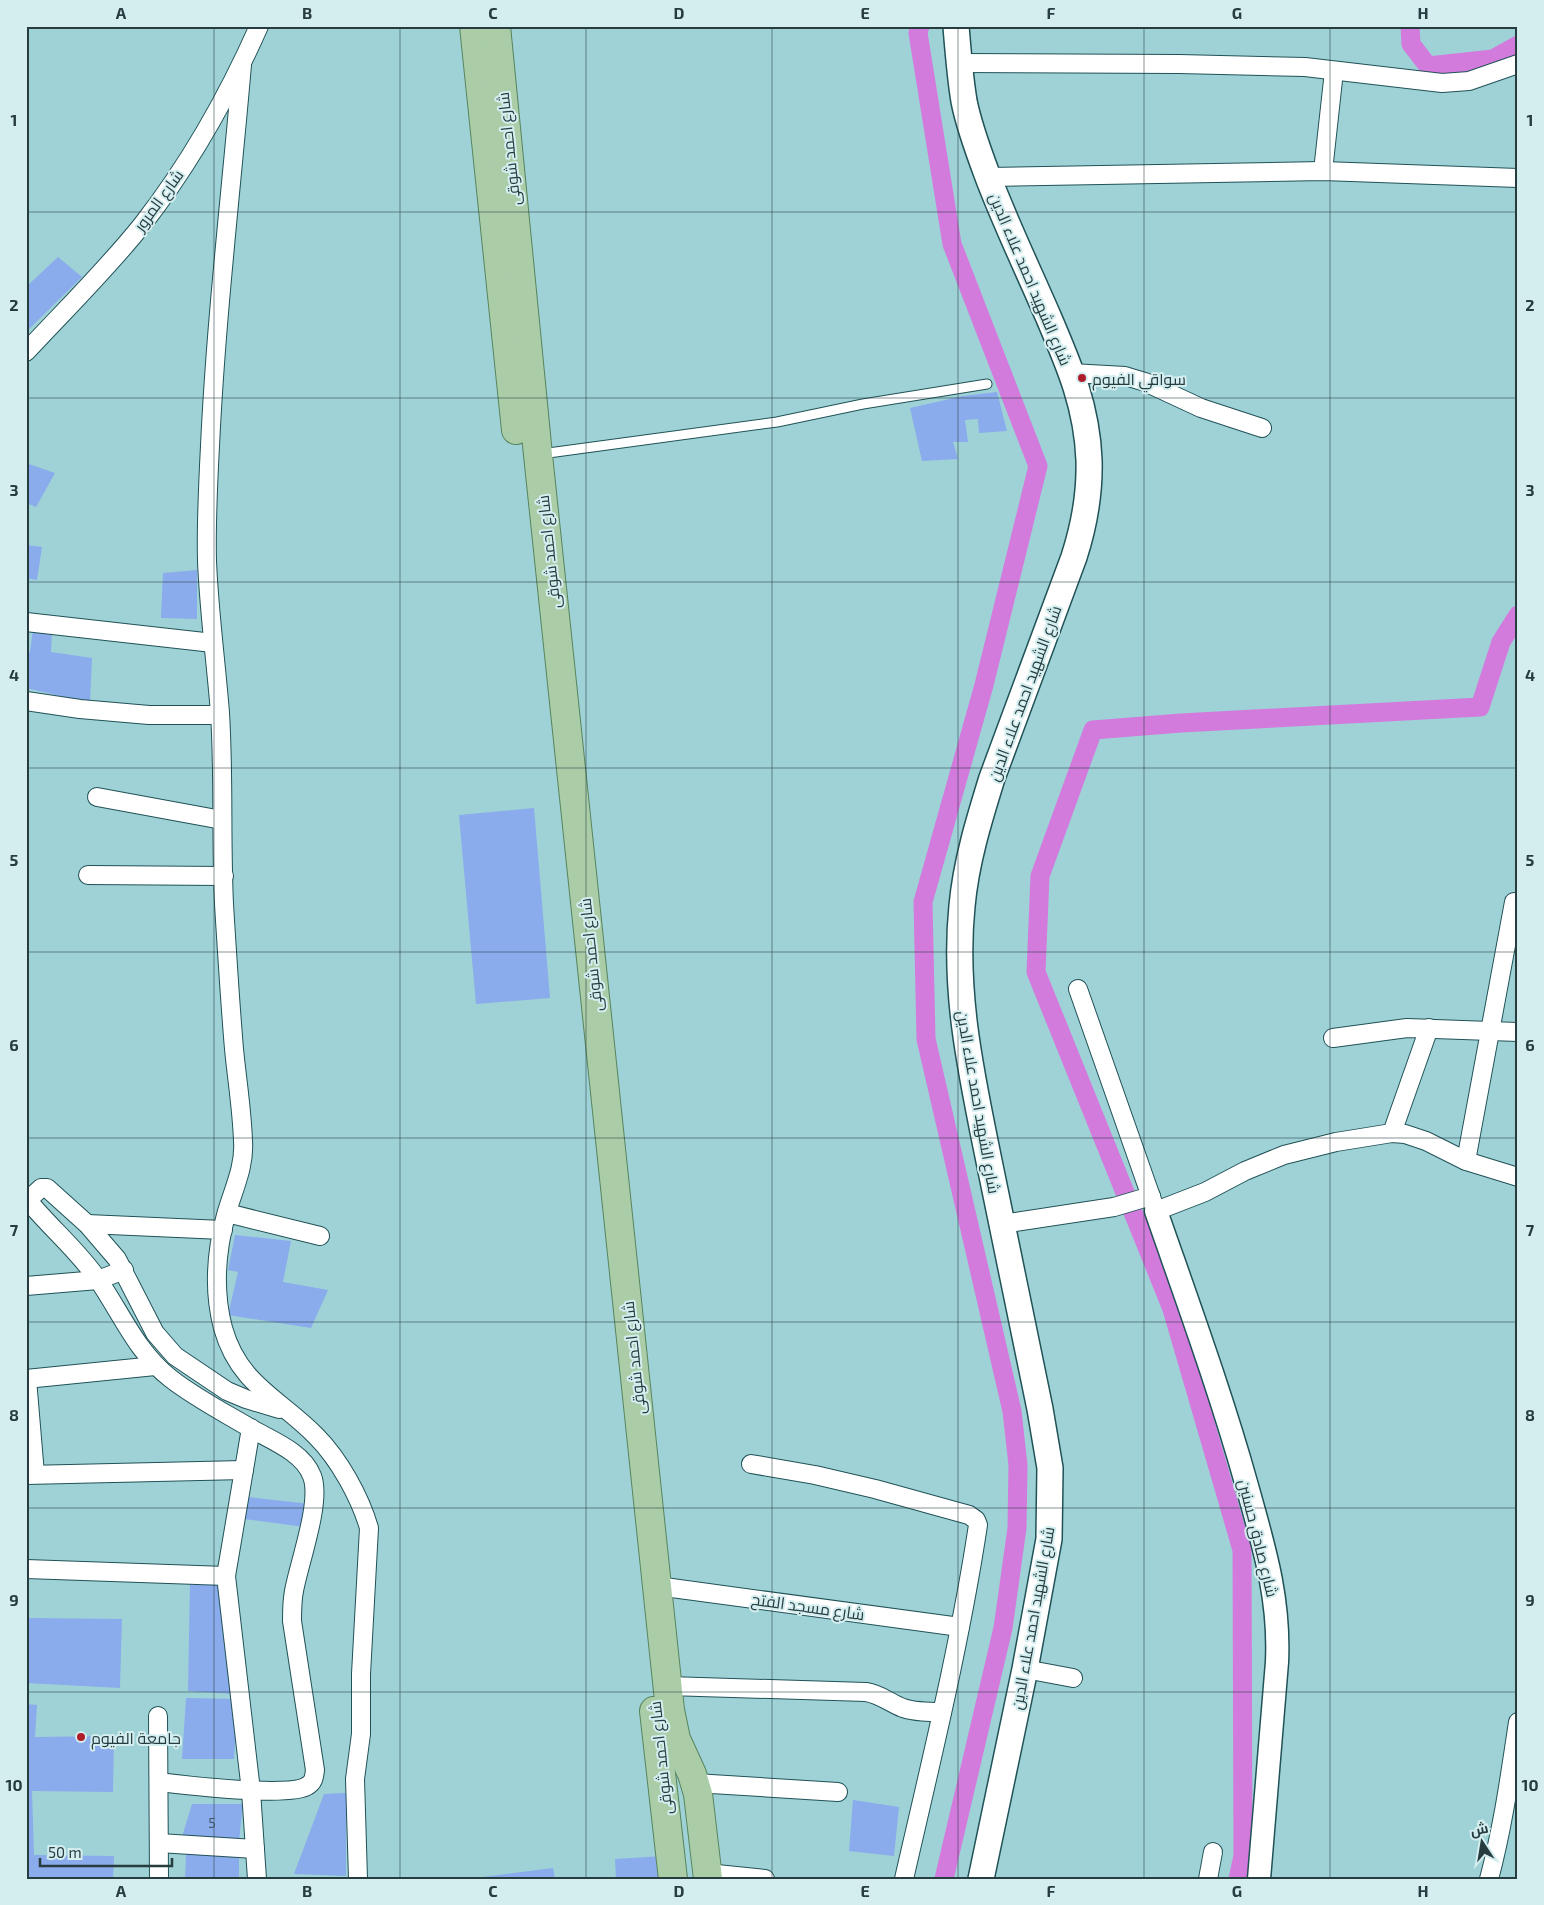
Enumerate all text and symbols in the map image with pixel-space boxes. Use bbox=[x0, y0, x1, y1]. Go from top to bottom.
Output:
text: A bbox=[116, 3, 127, 22]
text: B bbox=[302, 3, 312, 22]
text: C bbox=[488, 3, 498, 22]
text: D bbox=[674, 3, 685, 22]
text: E bbox=[860, 3, 870, 22]
text: F bbox=[1047, 3, 1056, 22]
text: G bbox=[1232, 3, 1242, 22]
text: H bbox=[1417, 3, 1429, 22]
street label: شارع احمد شوقى bbox=[493, 91, 526, 207]
text: 1 bbox=[11, 110, 17, 129]
text: 1 bbox=[1527, 110, 1533, 129]
street label: شارع المرور bbox=[129, 165, 189, 237]
street label: شارع الشهيد احمد علاء الدين bbox=[983, 190, 1076, 369]
text: 2 bbox=[9, 295, 19, 314]
text: 2 bbox=[1525, 295, 1535, 314]
place label: سواقي الفيوم bbox=[1092, 369, 1186, 393]
marker: سواقي الفيوم bbox=[1076, 372, 1088, 384]
text: 3 bbox=[9, 480, 19, 499]
text: 3 bbox=[1525, 480, 1535, 499]
street label: شارع احمد شوقى bbox=[533, 494, 566, 610]
street label: شارع الشهيد احمد علاء الدين bbox=[983, 602, 1068, 785]
text: 4 bbox=[9, 665, 19, 684]
text: 4 bbox=[1525, 665, 1535, 684]
text: 5 bbox=[10, 850, 19, 869]
text: 5 bbox=[1526, 850, 1535, 869]
street label: شارع احمد شوقى bbox=[575, 897, 608, 1013]
street label: شارع الشهيد احمد علاء الدين bbox=[951, 1009, 1004, 1196]
text: 6 bbox=[9, 1035, 19, 1054]
text: 6 bbox=[1525, 1035, 1535, 1054]
text: 7 bbox=[10, 1220, 19, 1239]
text: 7 bbox=[1526, 1220, 1535, 1239]
street label: شارع احمد شوقى bbox=[618, 1300, 651, 1416]
text: 8 bbox=[9, 1405, 19, 1424]
text: 8 bbox=[1525, 1405, 1535, 1424]
street label: شارع صادق حسنين bbox=[1232, 1477, 1283, 1600]
street label: شارع الشهيد احمد علاء الدين bbox=[1007, 1525, 1060, 1712]
street label: شارع مسجد الفتح bbox=[750, 1589, 866, 1626]
text: 9 bbox=[9, 1590, 19, 1609]
text: 9 bbox=[1525, 1590, 1535, 1609]
street label: شارع احمد شوقى bbox=[645, 1700, 678, 1816]
place label: جامعة الفيوم bbox=[91, 1728, 181, 1750]
marker: جامعة الفيوم bbox=[75, 1731, 87, 1743]
text: 10 bbox=[5, 1775, 23, 1794]
text: 10 bbox=[1521, 1775, 1539, 1794]
house number: 5 bbox=[208, 1814, 216, 1831]
north arrow bbox=[1456, 1818, 1506, 1868]
text: ش bbox=[1469, 1819, 1490, 1840]
scale bar bbox=[40, 1835, 172, 1867]
text: 50 m bbox=[48, 1843, 82, 1861]
text: A bbox=[116, 1881, 127, 1900]
text: B bbox=[302, 1881, 312, 1900]
text: C bbox=[488, 1881, 498, 1900]
text: D bbox=[674, 1881, 685, 1900]
text: E bbox=[860, 1881, 870, 1900]
text: F bbox=[1047, 1881, 1056, 1900]
text: G bbox=[1232, 1881, 1242, 1900]
text: H bbox=[1417, 1881, 1429, 1900]

